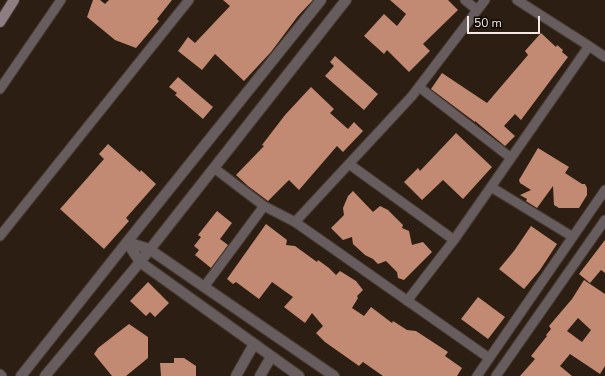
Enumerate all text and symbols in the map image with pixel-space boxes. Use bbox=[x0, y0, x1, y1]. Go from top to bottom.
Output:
scale bar bbox=[469, 8, 542, 34]
text: 50 m bbox=[474, 15, 502, 31]

